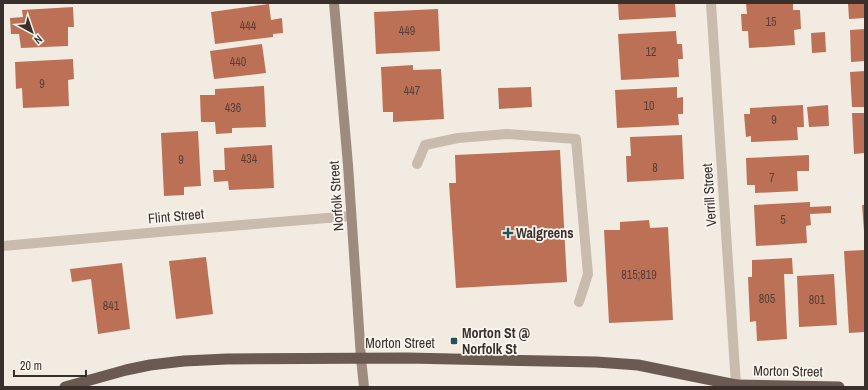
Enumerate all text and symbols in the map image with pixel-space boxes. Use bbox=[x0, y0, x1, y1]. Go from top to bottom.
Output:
north arrow bbox=[12, 12, 52, 52]
house number: 15 bbox=[766, 14, 777, 30]
house number: 444 bbox=[240, 18, 257, 34]
house number: 449 bbox=[399, 23, 415, 39]
text: N bbox=[31, 32, 45, 47]
house number: 12 bbox=[646, 44, 656, 60]
house number: 440 bbox=[230, 54, 246, 70]
house number: 9 bbox=[39, 76, 45, 92]
house number: 447 bbox=[404, 83, 421, 99]
house number: 10 bbox=[644, 98, 654, 114]
house number: 436 bbox=[225, 100, 241, 116]
house number: 9 bbox=[771, 112, 777, 128]
house number: 434 bbox=[241, 151, 258, 167]
house number: 9 bbox=[178, 152, 184, 168]
street label: Norfolk Street bbox=[325, 160, 347, 232]
house number: 8 bbox=[652, 160, 658, 176]
street label: Verrill Street bbox=[698, 163, 720, 227]
house number: 7 bbox=[769, 170, 775, 186]
street label: Flint Street bbox=[147, 205, 205, 227]
house number: 5 bbox=[780, 212, 786, 228]
place label: Walgreens bbox=[516, 224, 574, 242]
marker: Walgreens bbox=[503, 228, 513, 238]
house number: 815;819 bbox=[621, 267, 657, 283]
house number: 805 bbox=[759, 291, 776, 307]
house number: 801 bbox=[809, 292, 826, 308]
house number: 841 bbox=[103, 298, 120, 314]
place label: Morton St @ Norfolk St bbox=[462, 324, 530, 358]
street label: Morton Street bbox=[365, 334, 435, 352]
marker: Morton St @ Norfolk St bbox=[449, 336, 459, 346]
scale bar bbox=[14, 352, 86, 378]
text: 20 m bbox=[20, 358, 42, 374]
street label: Morton Street bbox=[753, 361, 823, 381]

